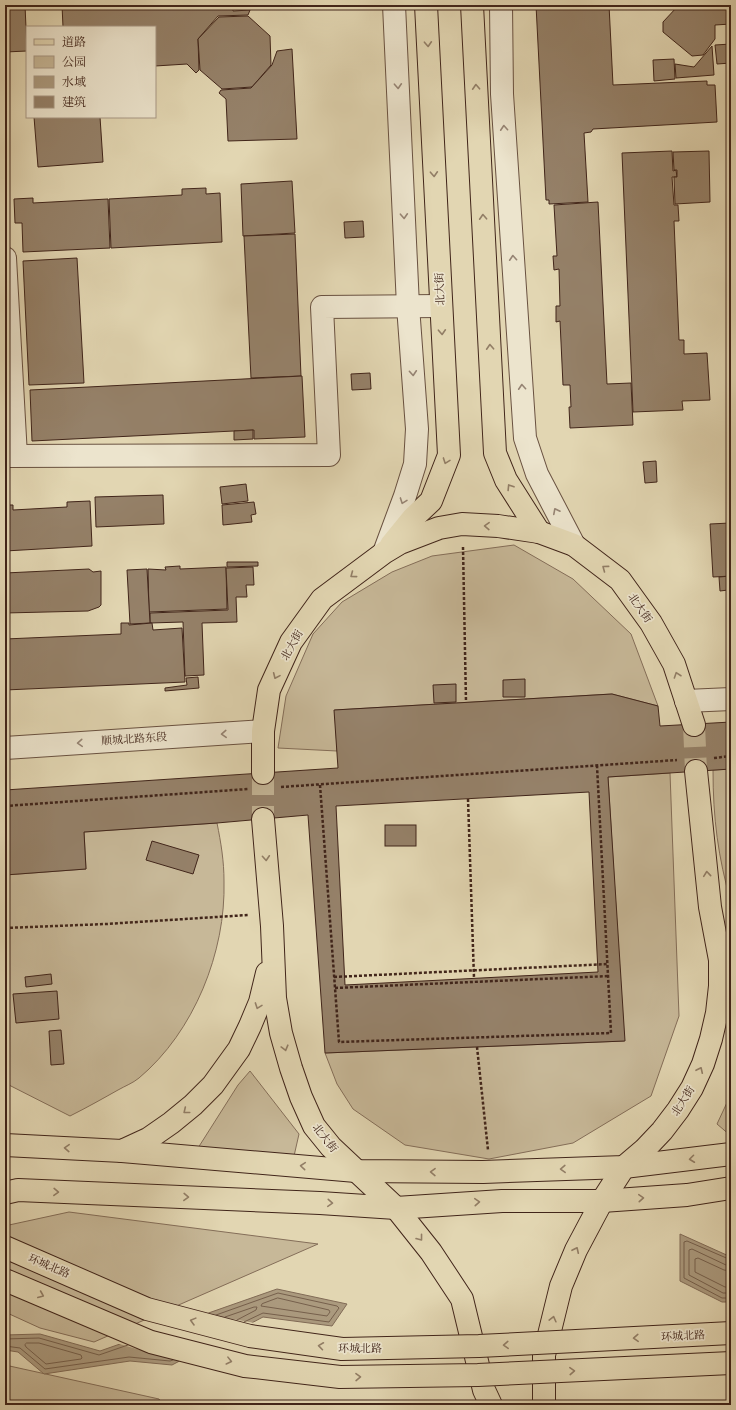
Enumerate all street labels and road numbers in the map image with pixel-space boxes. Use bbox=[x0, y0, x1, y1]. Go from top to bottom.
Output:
street label: 北大街 bbox=[432, 272, 448, 306]
street label: 北大街 bbox=[624, 590, 656, 626]
street label: 北大街 bbox=[277, 627, 307, 663]
street label: 顺城北路东段 bbox=[101, 729, 167, 749]
street label: 北大街 bbox=[668, 1083, 698, 1119]
street label: 北大街 bbox=[309, 1120, 341, 1156]
street label: 环城北路 bbox=[26, 1251, 72, 1281]
street label: 环城北路 bbox=[661, 1327, 705, 1345]
street label: 环城北路 bbox=[338, 1341, 382, 1356]

